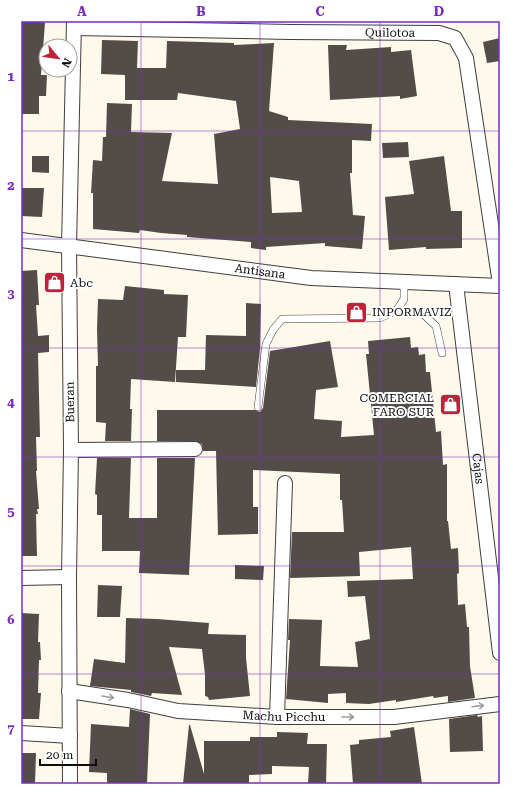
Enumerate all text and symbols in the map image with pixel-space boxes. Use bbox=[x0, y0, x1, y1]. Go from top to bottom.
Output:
text: A bbox=[77, 4, 87, 19]
text: B bbox=[196, 4, 206, 19]
text: C bbox=[315, 4, 325, 19]
text: D bbox=[434, 4, 444, 19]
street label: Quilotoa bbox=[365, 26, 416, 40]
north arrow bbox=[38, 38, 78, 78]
text: N bbox=[58, 56, 74, 70]
text: 1 bbox=[7, 69, 15, 84]
text: 2 bbox=[7, 178, 15, 193]
street label: Antisana bbox=[234, 261, 287, 282]
shop icon: Abc bbox=[41, 270, 67, 296]
place label: Abc bbox=[70, 276, 93, 290]
text: 3 bbox=[7, 286, 15, 301]
shop icon: INPORMAVIZ bbox=[344, 299, 370, 325]
place label: INPORMAVIZ bbox=[372, 305, 451, 319]
street label: Bueran bbox=[63, 381, 77, 423]
place label: COMERCIAL FARO SUR bbox=[360, 391, 435, 419]
shop icon: COMERCIAL FARO SUR bbox=[437, 392, 463, 418]
text: 4 bbox=[7, 395, 15, 410]
street label: Cajas bbox=[469, 453, 487, 485]
text: 5 bbox=[7, 504, 15, 519]
text: 6 bbox=[7, 612, 15, 627]
one-way arrow bbox=[101, 693, 114, 701]
one-way arrow bbox=[471, 703, 484, 710]
street label: Machu Picchu bbox=[242, 708, 326, 724]
one-way arrow bbox=[341, 713, 354, 721]
text: 7 bbox=[7, 721, 15, 736]
scale bar bbox=[40, 741, 96, 767]
text: 20 m bbox=[46, 748, 73, 762]

